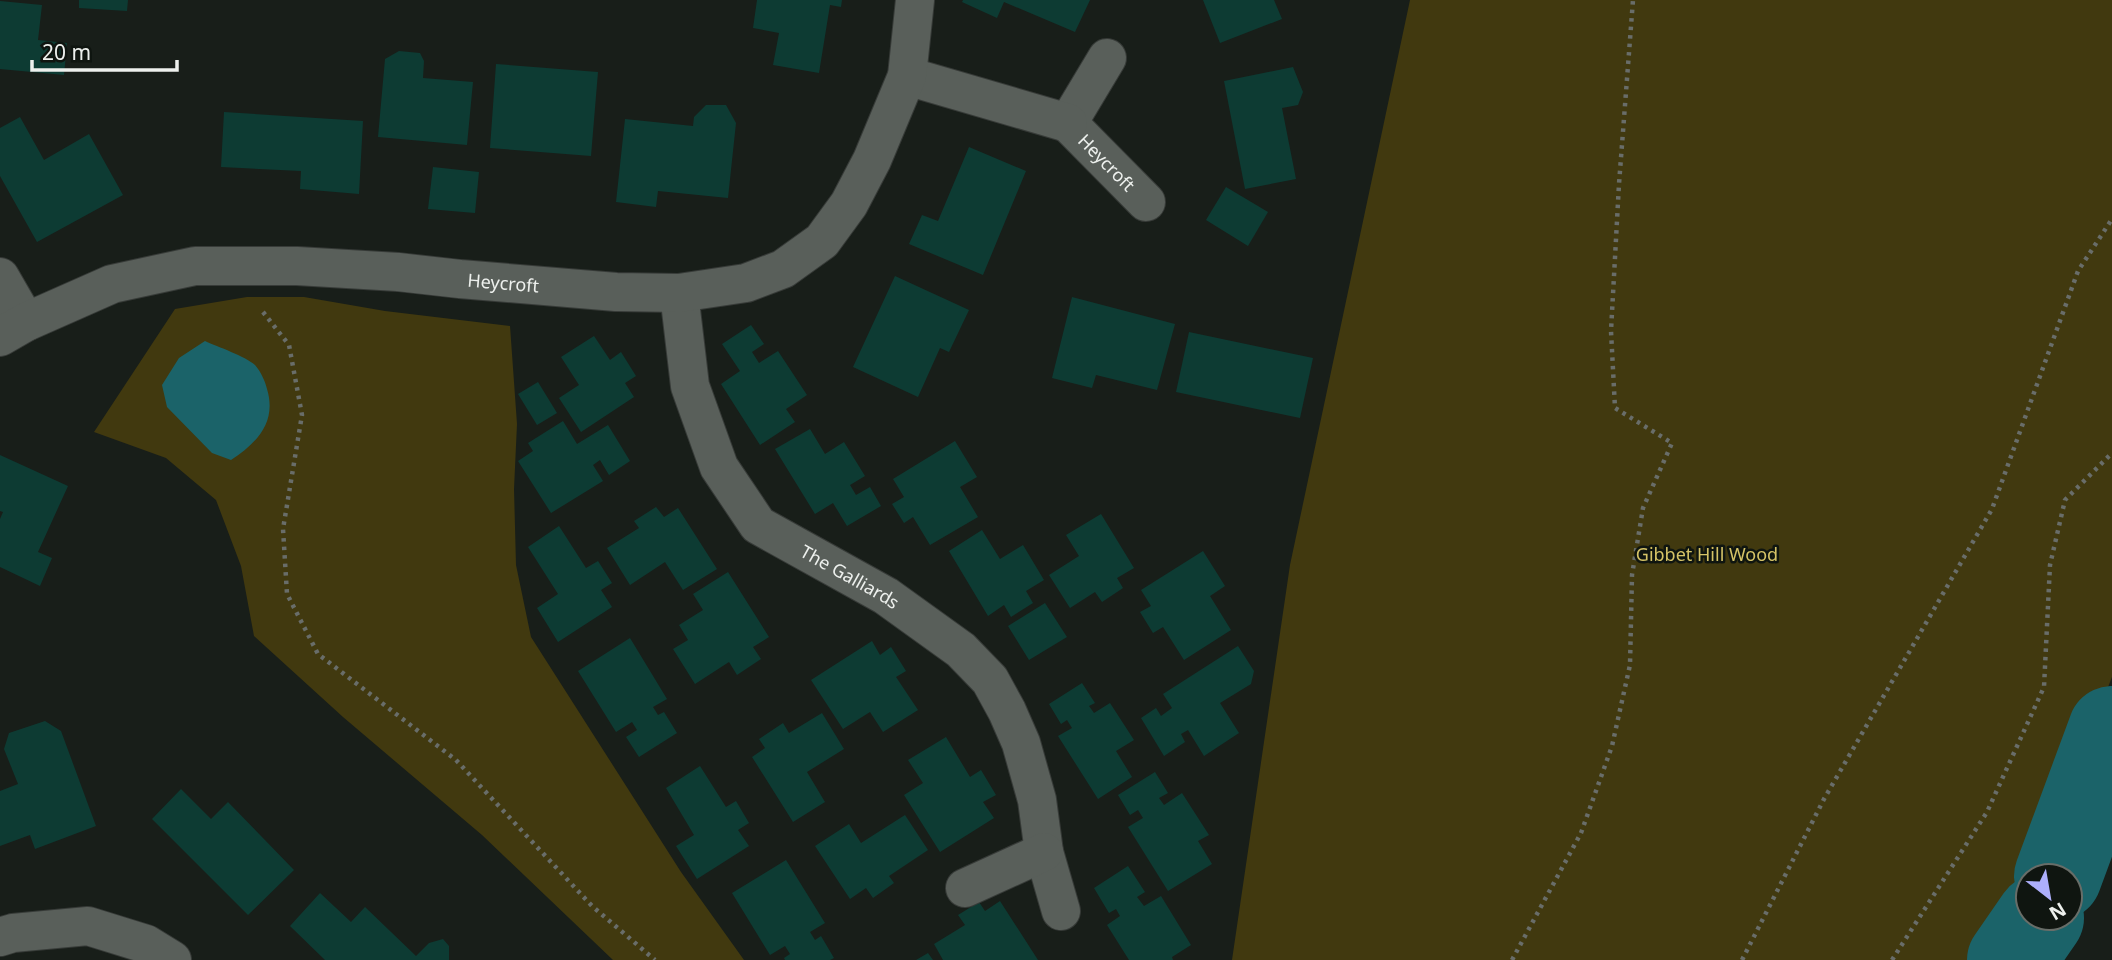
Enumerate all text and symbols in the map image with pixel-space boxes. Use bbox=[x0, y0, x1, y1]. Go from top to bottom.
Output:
scale bar bbox=[32, 28, 177, 72]
text: 20 m bbox=[42, 38, 91, 66]
street label: Heycroft bbox=[1073, 128, 1141, 197]
street label: Heycroft bbox=[467, 268, 541, 298]
street label: The Galliards bbox=[796, 539, 904, 614]
park label: Gibbet Hill Wood bbox=[1636, 542, 1778, 566]
north arrow bbox=[2014, 862, 2084, 932]
text: N bbox=[2044, 896, 2071, 927]

